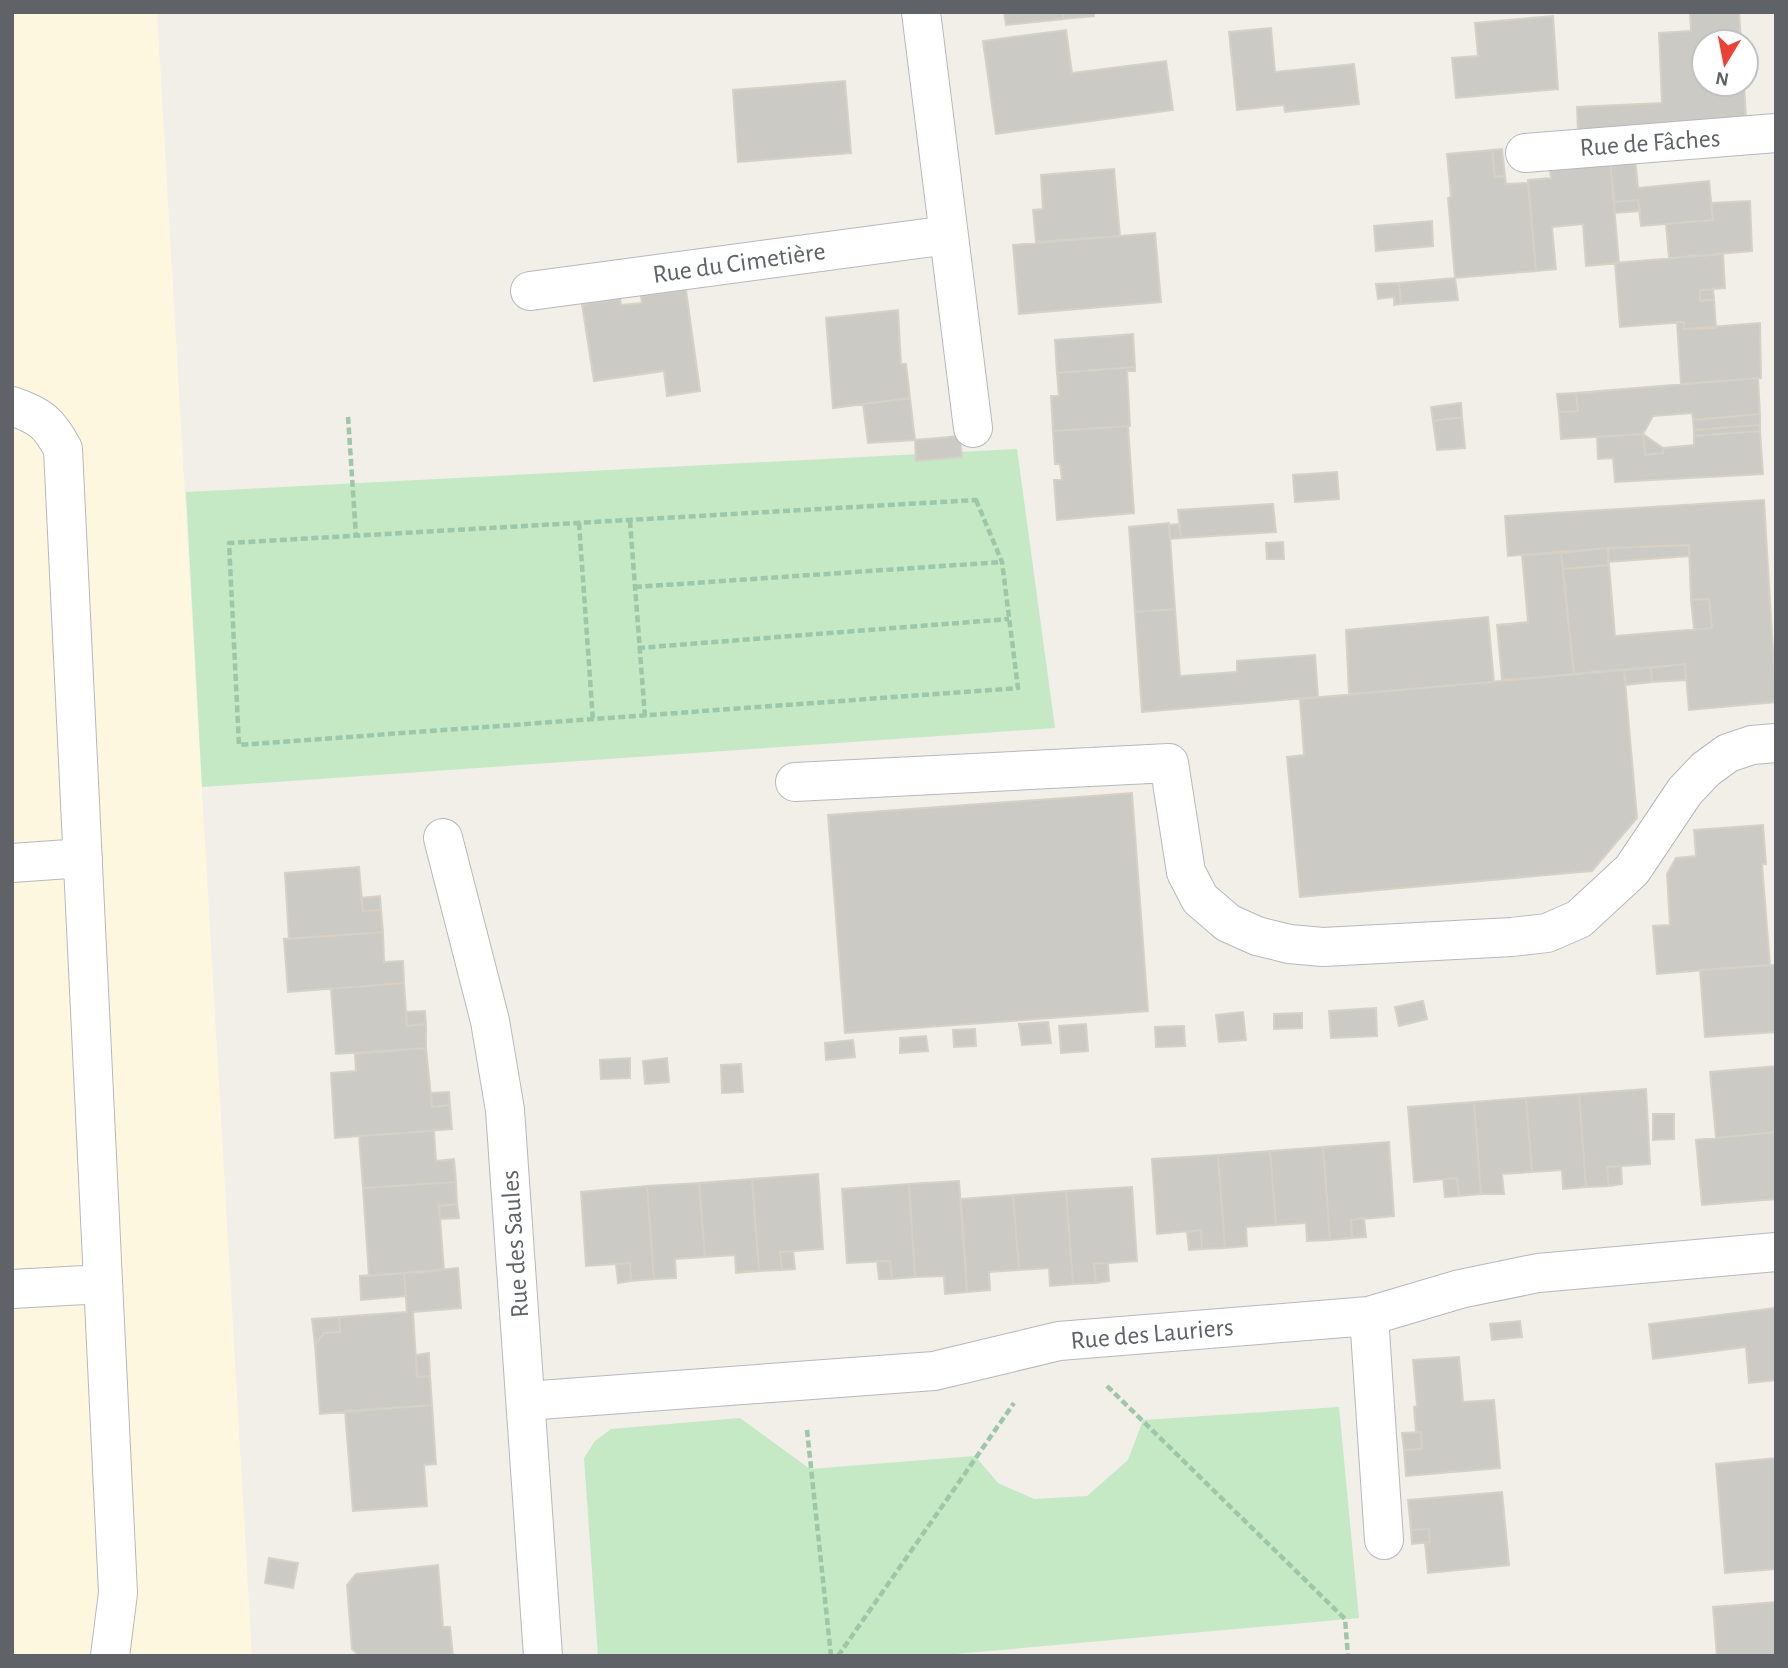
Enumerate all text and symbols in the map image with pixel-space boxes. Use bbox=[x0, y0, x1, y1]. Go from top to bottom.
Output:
north arrow bbox=[1690, 28, 1760, 98]
text: N bbox=[1714, 68, 1730, 89]
street label: Rue de Fâches bbox=[1579, 125, 1721, 161]
street label: Rue du Cimetière bbox=[651, 238, 827, 288]
street label: Rue des Saules bbox=[497, 1169, 533, 1319]
street label: Rue des Lauriers bbox=[1070, 1314, 1234, 1354]

